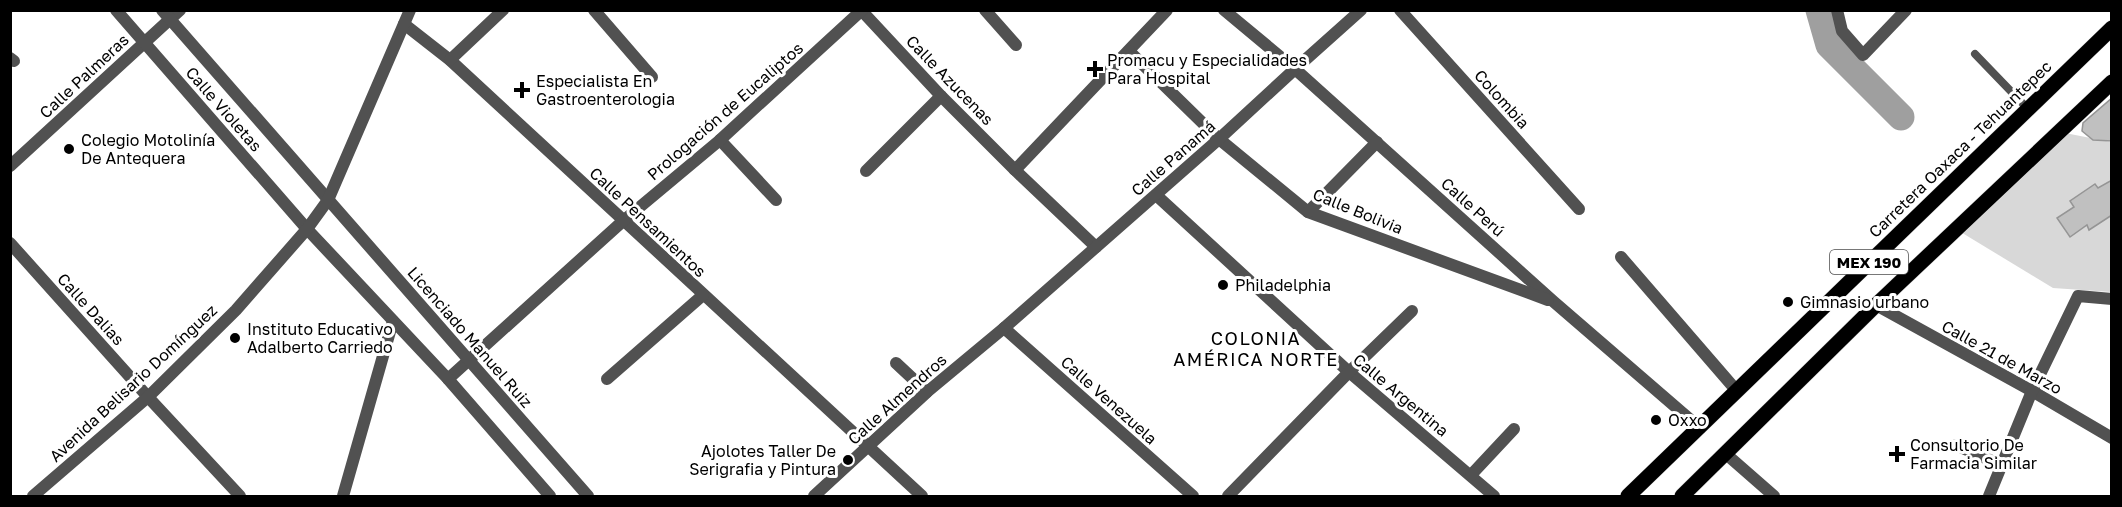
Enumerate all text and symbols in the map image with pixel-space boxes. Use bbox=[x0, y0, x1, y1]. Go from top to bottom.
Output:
street label: Calle Palmeras bbox=[35, 30, 133, 122]
street label: Calle Azucenas bbox=[902, 31, 998, 129]
street label: Prologación de Eucaliptos bbox=[643, 38, 807, 184]
place label: Promacu y Especialidades Para Hospital bbox=[1107, 50, 1307, 88]
street label: Carretera Oaxaca - Tehuantepec bbox=[1864, 56, 2056, 242]
street label: Calle Violetas bbox=[182, 62, 266, 156]
marker: Promacu y Especialidades Para Hospital bbox=[1088, 62, 1102, 76]
street label: Colombia bbox=[1470, 65, 1534, 133]
place label: Especialista En Gastroenterologia bbox=[536, 71, 675, 109]
marker: Especialista En Gastroenterologia bbox=[513, 81, 531, 99]
street label: Calle Panamá bbox=[1127, 116, 1219, 200]
place label: Colegio Motolinía De Antequera bbox=[81, 130, 215, 168]
marker: Colegio Motolinía De Antequera bbox=[62, 142, 76, 156]
street label: Calle Pensamientos bbox=[586, 163, 710, 281]
street label: Calle Perú bbox=[1437, 173, 1509, 241]
street label: Calle Bolivia bbox=[1310, 184, 1406, 238]
road number: MEX 190 bbox=[1830, 250, 1908, 274]
street label: Licenciado Manuel Ruiz bbox=[403, 262, 537, 412]
street label: Calle Dalias bbox=[53, 269, 129, 349]
place label: Philadelphia bbox=[1235, 275, 1331, 295]
marker: Philadelphia bbox=[1216, 278, 1230, 292]
place label: Gimnasio urbano bbox=[1800, 292, 1929, 312]
marker: Gimnasio urbano bbox=[1781, 295, 1795, 309]
street label: Avenida Belisario Domínguez bbox=[45, 300, 221, 466]
street label: Calle 21 de Marzo bbox=[1938, 316, 2066, 398]
place label: Instituto Educativo Adalberto Carriedo bbox=[247, 319, 393, 357]
district label: COLONIA AMÉRICA NORTE bbox=[1173, 327, 1339, 370]
marker: Instituto Educativo Adalberto Carriedo bbox=[228, 331, 242, 345]
street label: Calle Almendros bbox=[843, 349, 951, 449]
street label: Calle Argentina bbox=[1349, 349, 1453, 441]
street label: Calle Venezuela bbox=[1057, 352, 1161, 448]
place label: Oxxo bbox=[1668, 410, 1707, 430]
marker: Oxxo bbox=[1649, 413, 1663, 427]
place label: Consultorio De Farmacia Similar bbox=[1910, 435, 2037, 473]
place label: Ajolotes Taller De Serigrafia y Pintura bbox=[689, 441, 836, 479]
marker: Consultorio De Farmacia Similar bbox=[1888, 445, 1906, 463]
marker: Ajolotes Taller De Serigrafia y Pintura bbox=[841, 453, 855, 467]

